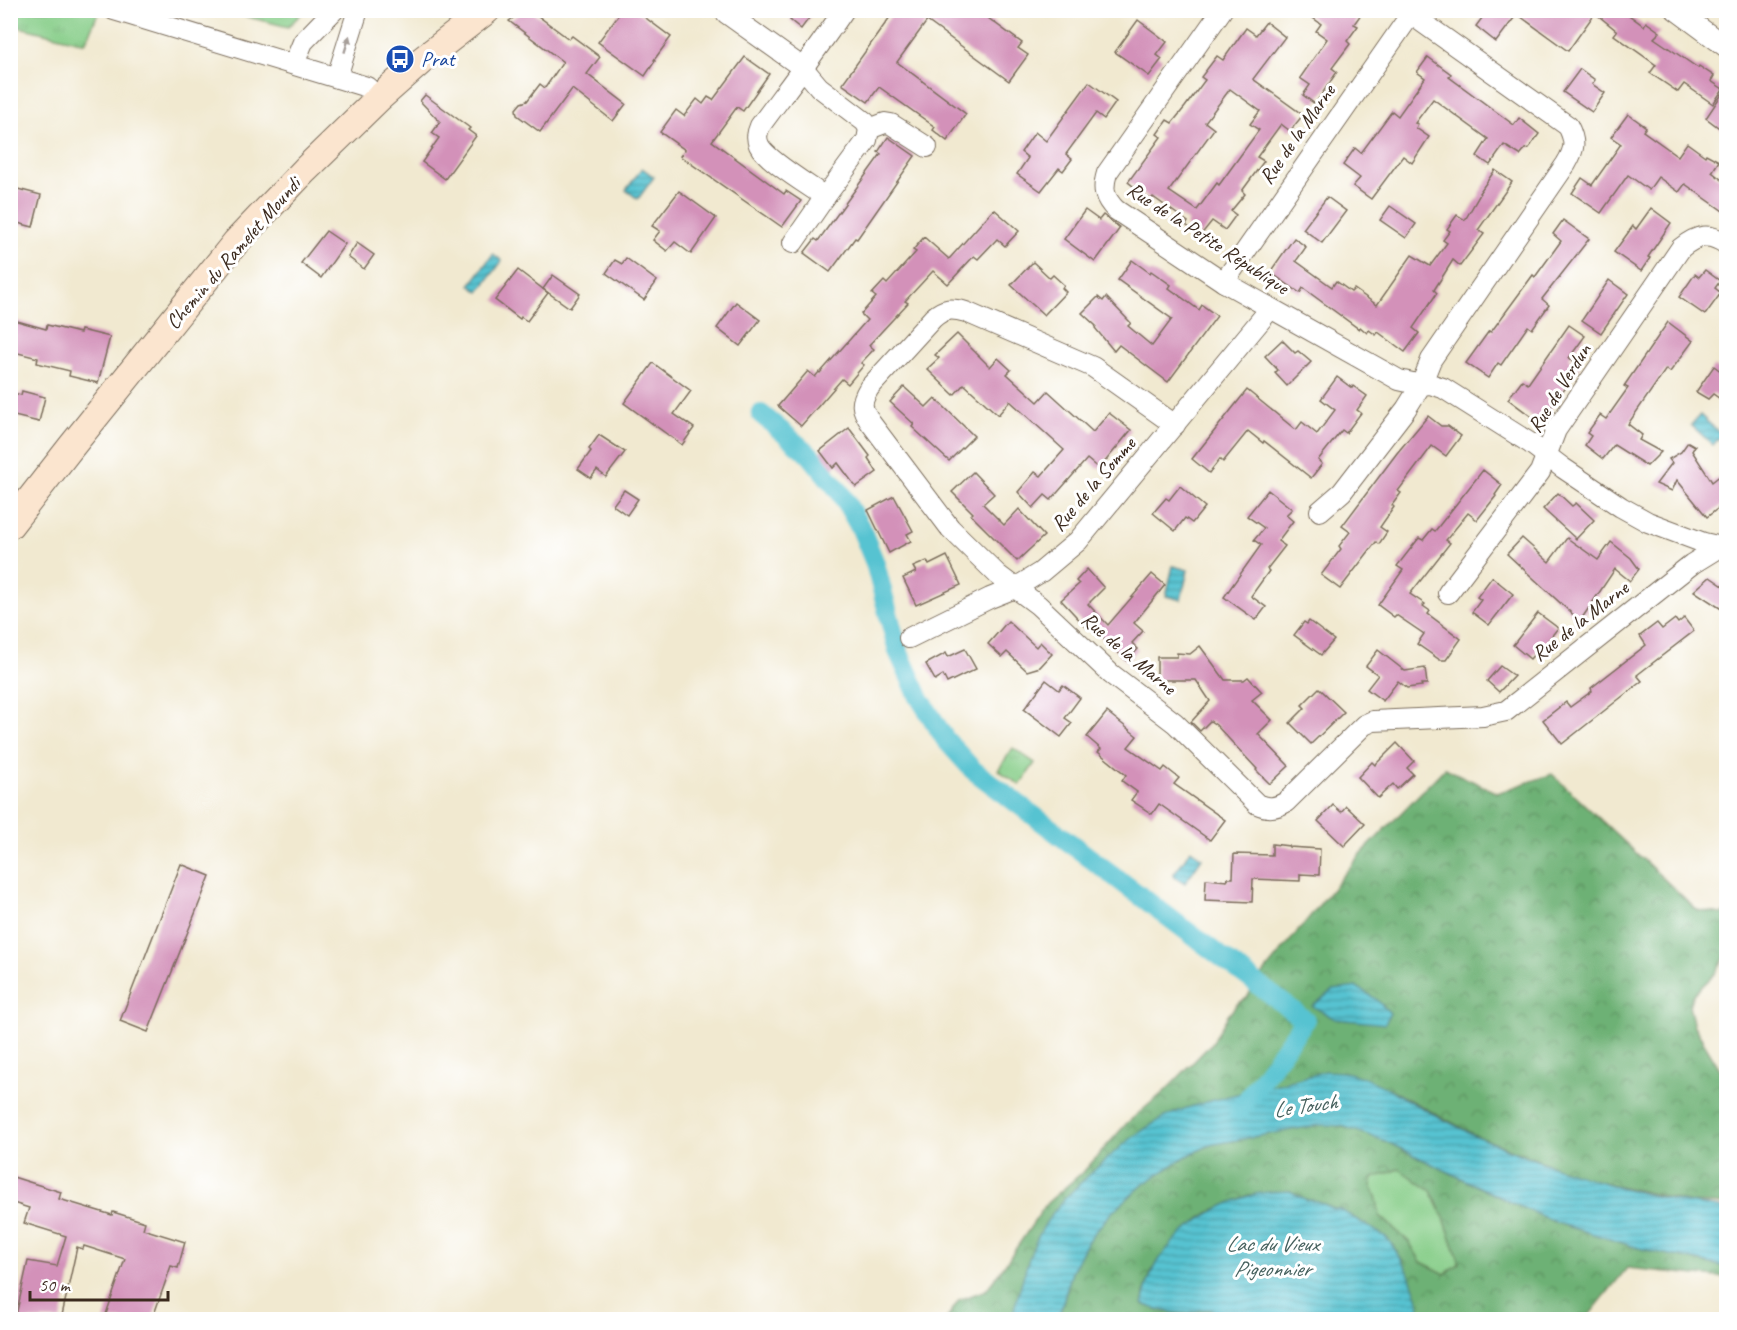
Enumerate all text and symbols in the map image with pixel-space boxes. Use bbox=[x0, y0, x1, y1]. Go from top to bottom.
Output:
one-way arrow bbox=[343, 35, 352, 53]
bus stop icon: Prat bbox=[384, 43, 416, 75]
place label: Prat bbox=[421, 46, 456, 72]
street label: Rue de la Marne bbox=[1253, 78, 1341, 189]
street label: Chemin du Ramelet Moundi bbox=[160, 169, 308, 334]
street label: Rue de la Petite République bbox=[1122, 176, 1295, 301]
street label: Rue de Verdun bbox=[1521, 338, 1597, 437]
street label: Rue de la Somme bbox=[1045, 431, 1142, 536]
street label: Rue de la Marne bbox=[1526, 574, 1635, 667]
street label: Rue de la Marne bbox=[1076, 606, 1183, 701]
water label: Le Touch bbox=[1272, 1087, 1341, 1124]
water label: Lac du Vieux Pigeonnier bbox=[1226, 1230, 1321, 1283]
scale bar bbox=[30, 1264, 168, 1302]
text: 50 m bbox=[39, 1274, 72, 1296]

